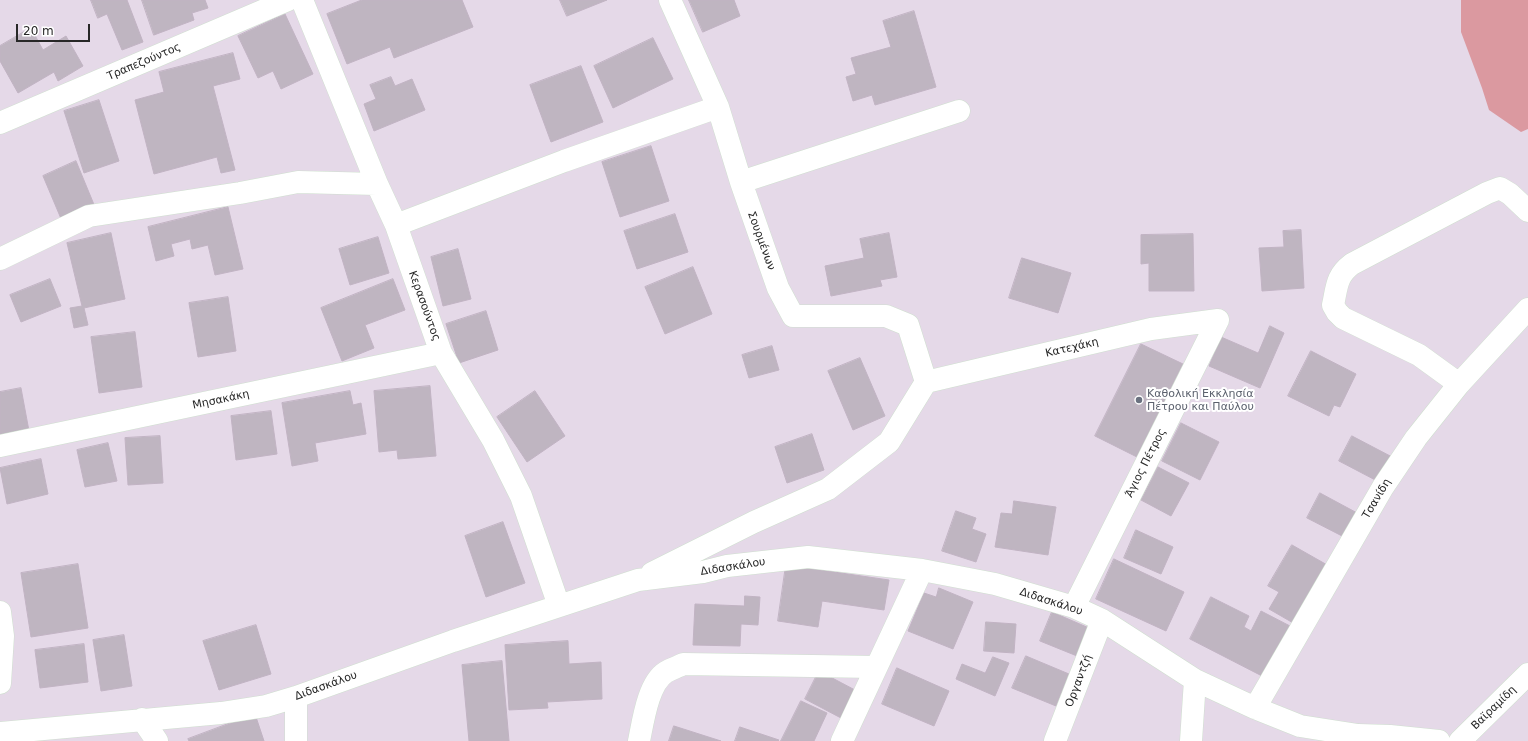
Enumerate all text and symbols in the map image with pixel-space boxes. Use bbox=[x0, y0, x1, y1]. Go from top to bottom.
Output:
scale bar bbox=[18, 16, 92, 42]
text: 20 m bbox=[23, 24, 54, 38]
street label: Τραπεζούντος bbox=[105, 41, 183, 83]
street label: Σουρμένων bbox=[744, 210, 778, 272]
street label: Κερασούντος bbox=[405, 269, 443, 343]
street label: Κατεχάκη bbox=[1044, 335, 1100, 361]
place label: Καθολική Εκκλησία Πέτρου και Παύλου bbox=[1147, 387, 1254, 413]
street label: Μησακάκη bbox=[191, 388, 251, 412]
marker: Καθολική Εκκλησία Πέτρου και Παύλου bbox=[1134, 395, 1144, 405]
street label: Άγιος Πέτρος bbox=[1123, 426, 1169, 500]
street label: Τσανίδη bbox=[1360, 477, 1394, 521]
street label: Διδασκάλου bbox=[700, 555, 766, 579]
street label: Διδασκάλου bbox=[1018, 586, 1084, 618]
street label: Οργαντζή bbox=[1063, 653, 1095, 709]
street label: Διδασκάλου bbox=[293, 669, 359, 703]
street label: Βαϊραμίδη bbox=[1469, 683, 1519, 733]

